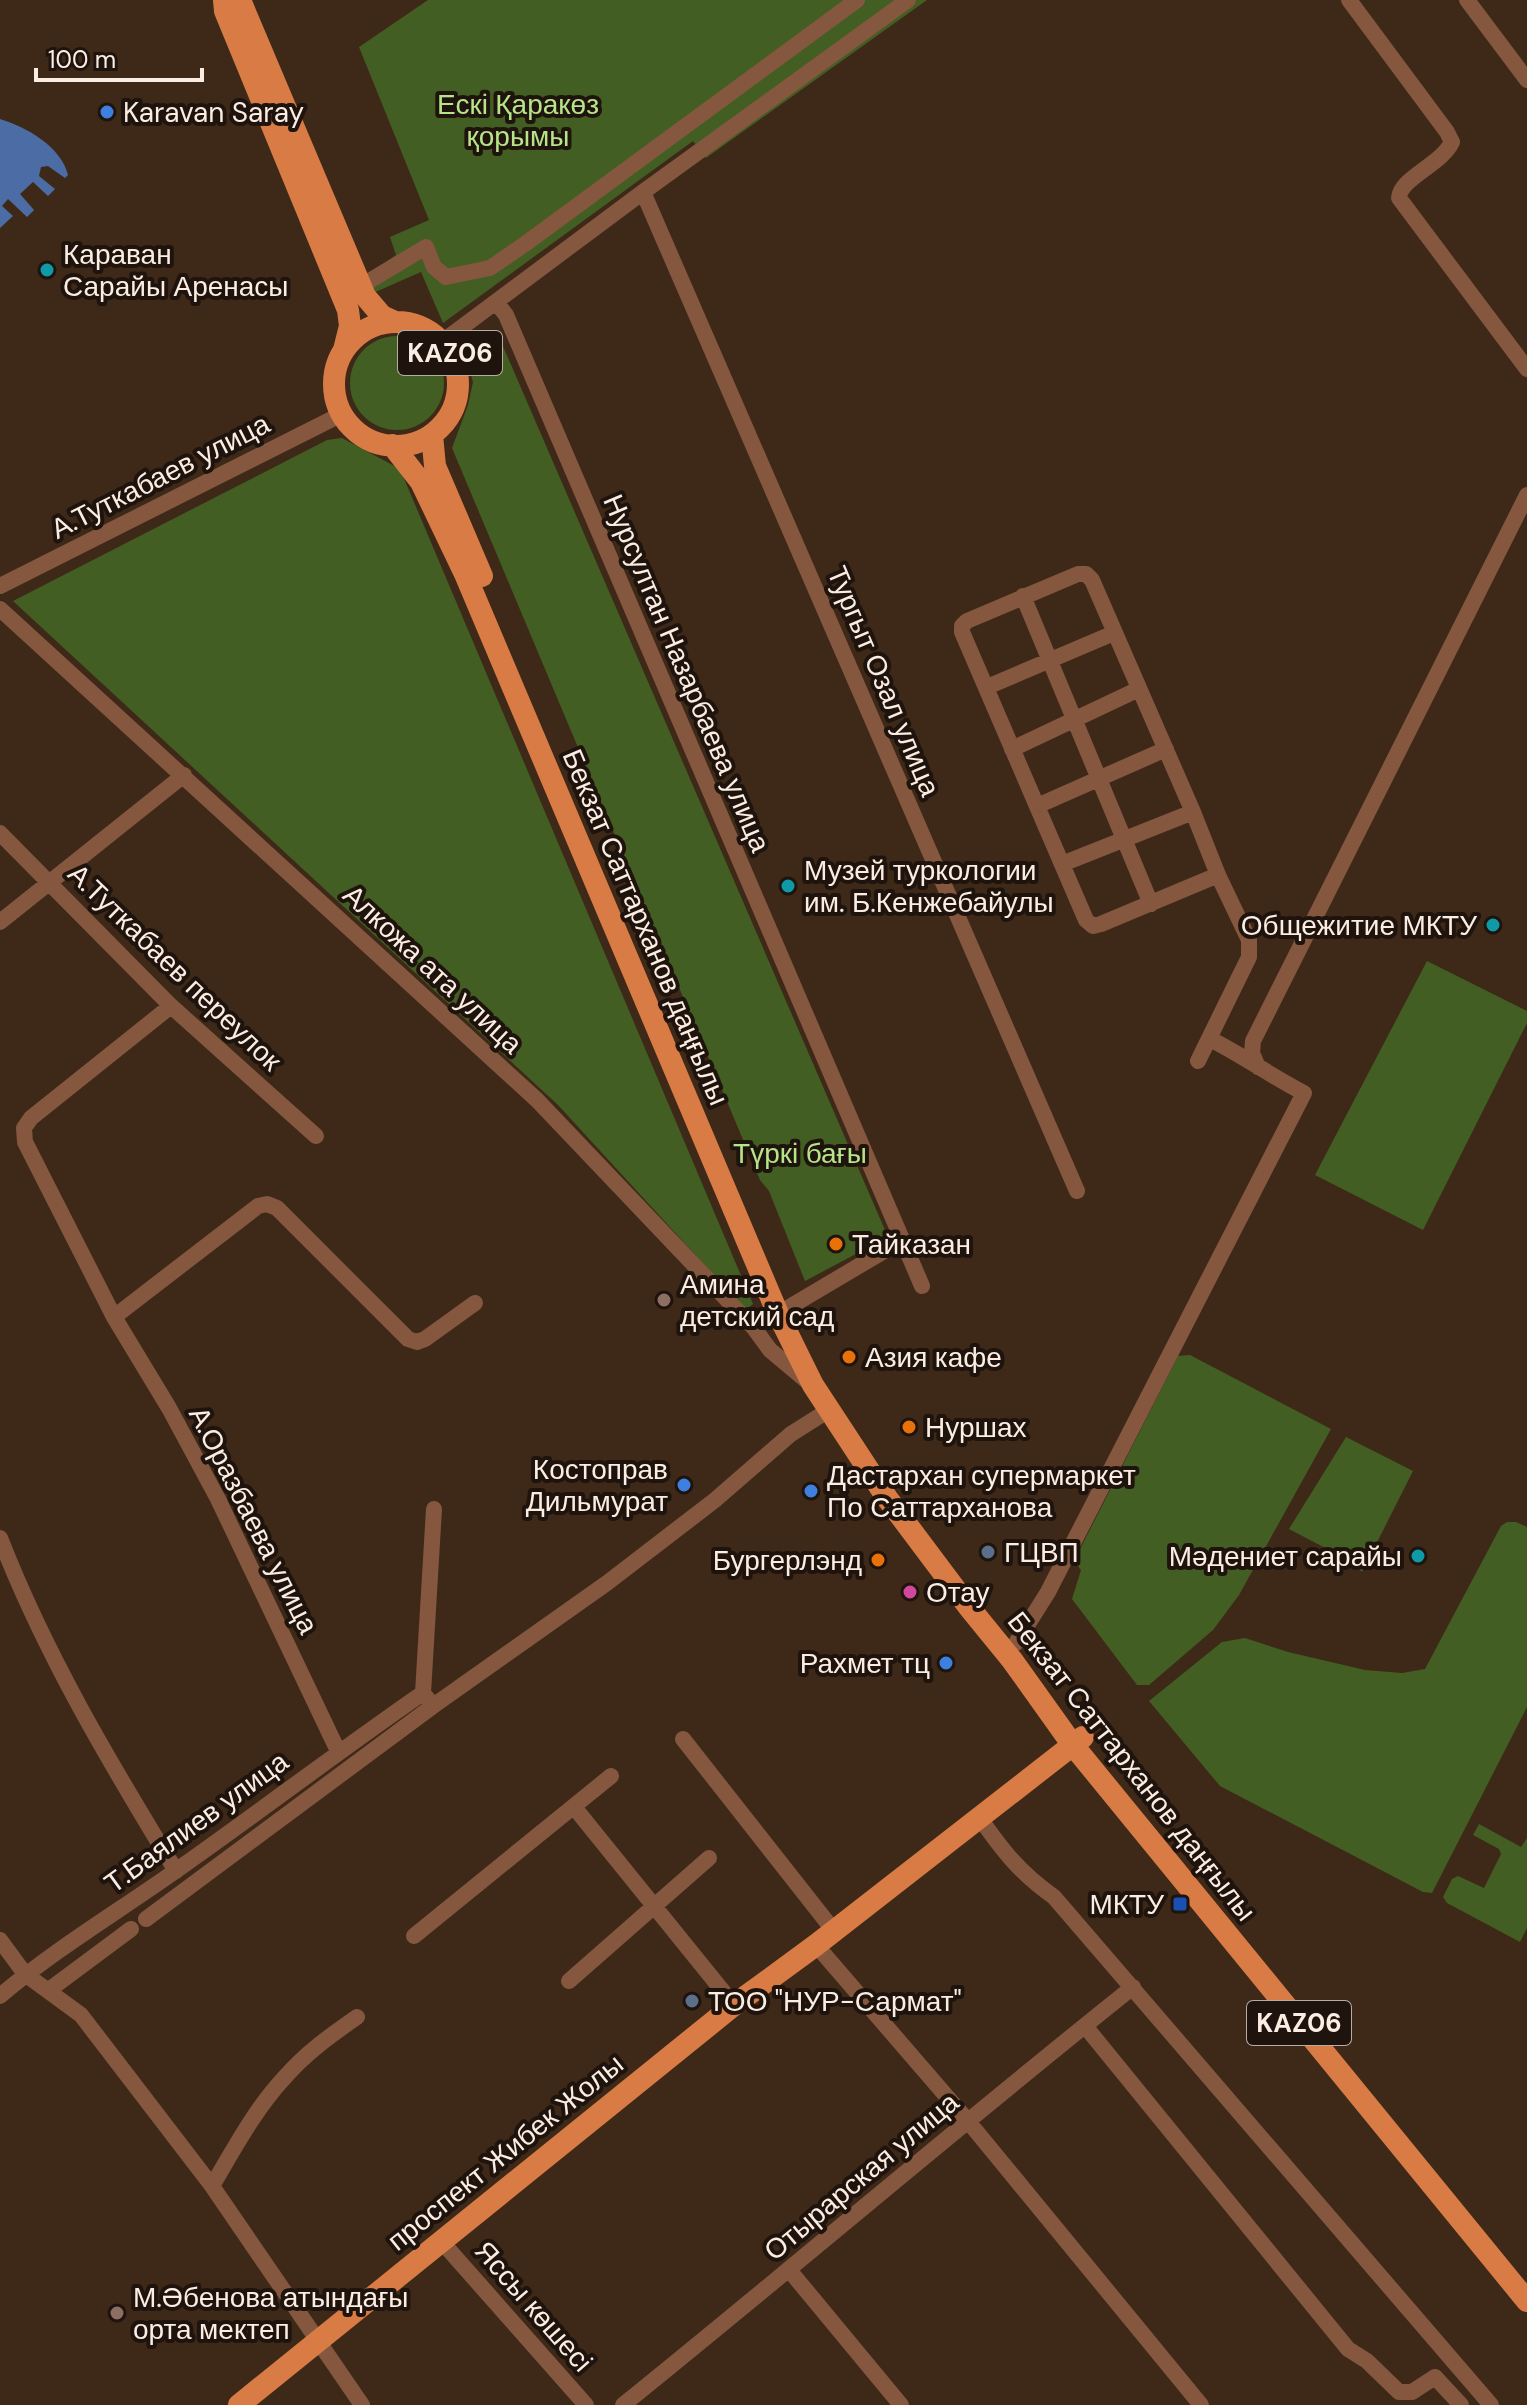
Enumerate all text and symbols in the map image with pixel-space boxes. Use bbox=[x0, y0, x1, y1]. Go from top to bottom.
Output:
scale bar bbox=[36, 32, 202, 82]
text: 100 m bbox=[48, 44, 116, 75]
park label: Ескі Қаракөз қорымы bbox=[437, 86, 599, 155]
place label: Karavan Saray bbox=[123, 94, 304, 131]
marker: Karavan Saray bbox=[98, 103, 116, 121]
place label: Караван Сарайы Аренасы bbox=[63, 236, 288, 305]
marker: Караван Сарайы Аренасы bbox=[38, 261, 56, 279]
road number: KАZ06 bbox=[398, 331, 502, 375]
street label: А.Туткабаев улица bbox=[45, 405, 276, 548]
street label: Нурсултан Назарбаева улица bbox=[594, 489, 779, 858]
street label: Тургыт Озал улица bbox=[818, 561, 949, 802]
street label: Бекзат Саттарханов даңғылы bbox=[554, 744, 737, 1111]
place label: Музей туркологии им. Б.Кенжебайулы bbox=[804, 852, 1054, 921]
street label: А.Туткабаев переулок bbox=[60, 856, 290, 1080]
street label: Алкожа ата улица bbox=[335, 877, 530, 1062]
marker: Музей туркологии им. Б.Кенжебайулы bbox=[779, 877, 797, 895]
place label: Общежитие МКТУ bbox=[1241, 907, 1477, 944]
marker: Общежитие МКТУ bbox=[1484, 916, 1502, 934]
park label: Түркі бағы bbox=[733, 1135, 867, 1172]
place label: Тайказан bbox=[852, 1226, 971, 1263]
marker: Тайказан bbox=[827, 1235, 845, 1253]
place label: Амина детский сад bbox=[680, 1266, 834, 1335]
marker: Амина детский сад bbox=[655, 1291, 673, 1309]
place label: Азия кафе bbox=[865, 1339, 1002, 1376]
marker: Азия кафе bbox=[840, 1348, 858, 1366]
street label: А.Оразбаева улица bbox=[180, 1400, 327, 1641]
place label: Нуршах bbox=[925, 1409, 1027, 1446]
marker: Нуршах bbox=[900, 1418, 918, 1436]
place label: Костоправ Дильмурат bbox=[526, 1451, 668, 1520]
place label: Дастархан супермаркет По Саттарханова bbox=[827, 1457, 1136, 1526]
marker: Костоправ Дильмурат bbox=[675, 1476, 693, 1494]
marker: Дастархан супермаркет По Саттарханова bbox=[802, 1482, 820, 1500]
place label: ГЦВП bbox=[1004, 1534, 1079, 1571]
place label: Мәдениет сарайы bbox=[1169, 1538, 1402, 1575]
place label: Бургерлэнд bbox=[713, 1542, 862, 1579]
marker: ГЦВП bbox=[979, 1543, 997, 1561]
marker: Мәдениет сарайы bbox=[1409, 1547, 1427, 1565]
marker: Бургерлэнд bbox=[869, 1551, 887, 1569]
place label: Отау bbox=[926, 1574, 990, 1611]
marker: Отау bbox=[901, 1583, 919, 1601]
street label: Бекзат Саттарханов даңғылы bbox=[999, 1604, 1264, 1929]
place label: Рахмет тц bbox=[800, 1645, 930, 1682]
marker: Рахмет тц bbox=[937, 1654, 955, 1672]
street label: Т.Баялиев улица bbox=[97, 1743, 296, 1902]
place label: МКТУ bbox=[1089, 1886, 1164, 1923]
marker: МКТУ bbox=[1171, 1895, 1189, 1913]
place label: ТОО "НУР-Сармат" bbox=[708, 1983, 962, 2020]
marker: ТОО "НУР-Сармат" bbox=[683, 1992, 701, 2010]
road number: KАZ06 bbox=[1247, 2001, 1351, 2045]
street label: проспект Жибек Жолы bbox=[380, 2046, 631, 2259]
street label: Отырарская улица bbox=[756, 2084, 967, 2269]
street label: Яссы көшесі bbox=[467, 2233, 601, 2380]
place label: М.Әбенова атындағы орта мектеп bbox=[133, 2279, 408, 2348]
marker: М.Әбенова атындағы орта мектеп bbox=[108, 2304, 126, 2322]

